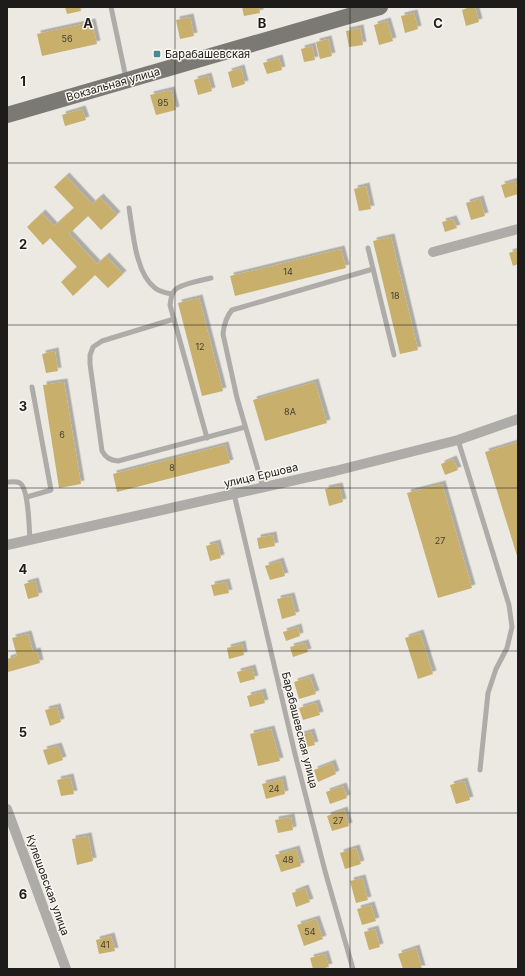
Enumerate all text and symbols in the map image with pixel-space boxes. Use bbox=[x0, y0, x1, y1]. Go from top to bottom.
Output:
text: A bbox=[83, 15, 93, 31]
text: B bbox=[258, 15, 267, 31]
text: C bbox=[433, 15, 443, 31]
house number: 56 bbox=[61, 33, 73, 44]
place label: Барабашевская bbox=[165, 47, 250, 61]
marker: Барабашевская bbox=[152, 49, 162, 59]
street label: Вокзальная улица bbox=[65, 64, 161, 104]
text: 1 bbox=[20, 73, 26, 89]
house number: 95 bbox=[157, 97, 169, 108]
text: 2 bbox=[19, 236, 27, 252]
house number: 14 bbox=[283, 266, 293, 277]
house number: 18 bbox=[390, 290, 400, 301]
house number: 12 bbox=[195, 341, 205, 352]
text: 3 bbox=[19, 398, 27, 414]
house number: 8А bbox=[284, 406, 296, 417]
house number: 6 bbox=[59, 429, 65, 440]
street label: улица Ершова bbox=[223, 460, 299, 490]
house number: 8 bbox=[169, 462, 175, 473]
house number: 27 bbox=[435, 535, 445, 546]
text: 4 bbox=[19, 561, 28, 577]
street label: Барабашевская улица bbox=[279, 670, 321, 790]
text: 5 bbox=[19, 724, 27, 740]
house number: 24 bbox=[268, 783, 280, 794]
house number: 27 bbox=[333, 815, 343, 826]
street label: Кулешовская улица bbox=[23, 833, 73, 937]
house number: 48 bbox=[282, 854, 294, 865]
text: 6 bbox=[19, 886, 27, 902]
house number: 54 bbox=[304, 926, 316, 937]
house number: 41 bbox=[100, 939, 110, 950]

